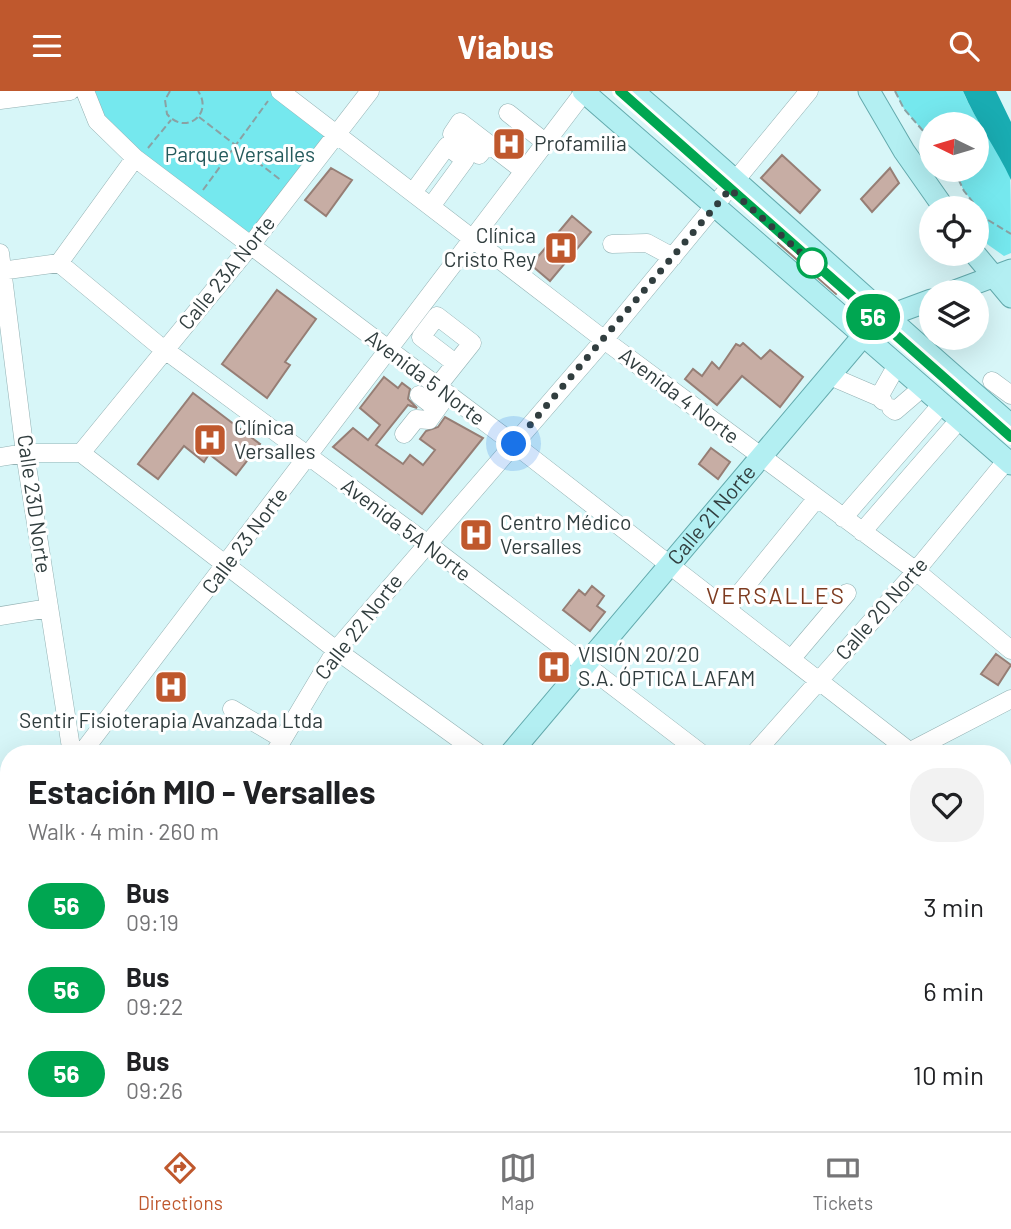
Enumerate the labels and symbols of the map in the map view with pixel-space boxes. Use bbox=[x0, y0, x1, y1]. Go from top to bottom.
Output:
north arrow bbox=[919, 112, 989, 182]
hospital icon: Profamilia bbox=[490, 125, 528, 163]
place label: Profamilia bbox=[534, 130, 627, 155]
park label: Parque Versalles bbox=[165, 141, 315, 166]
street label: Calle 23A Norte bbox=[172, 210, 279, 334]
place label: Clínica Cristo Rey bbox=[444, 222, 536, 271]
hospital icon: Clínica Cristo Rey bbox=[542, 229, 580, 267]
unlabelled marker bbox=[797, 248, 827, 278]
line badge: 56 bbox=[842, 294, 904, 340]
street label: Avenida 5 Norte bbox=[361, 324, 491, 430]
street label: Avenida 4 Norte bbox=[615, 342, 745, 448]
place label: Clínica Versalles bbox=[234, 414, 316, 463]
hospital icon: Clínica Versalles bbox=[191, 421, 229, 459]
your location bbox=[496, 426, 531, 461]
street label: Calle 23D Norte bbox=[13, 433, 58, 575]
street label: Calle 21 Norte bbox=[662, 459, 760, 569]
street label: Avenida 5A Norte bbox=[337, 472, 477, 586]
street label: Calle 23 Norte bbox=[196, 482, 292, 598]
place label: Centro Médico Versalles bbox=[500, 509, 631, 558]
hospital icon: Centro Médico Versalles bbox=[457, 516, 495, 554]
street label: Calle 20 Norte bbox=[830, 552, 932, 664]
street label: Calle 22 Norte bbox=[309, 568, 407, 684]
district label: VERSALLES bbox=[706, 581, 846, 609]
place label: VISIÓN 20/20 S.A. ÓPTICA LAFAM bbox=[578, 641, 755, 690]
hospital icon: VISIÓN 20/20 S.A. ÓPTICA LAFAM bbox=[535, 648, 573, 686]
hospital icon: Sentir Fisioterapia Avanzada Ltda bbox=[152, 668, 190, 706]
place label: Sentir Fisioterapia Avanzada Ltda bbox=[19, 707, 323, 732]

